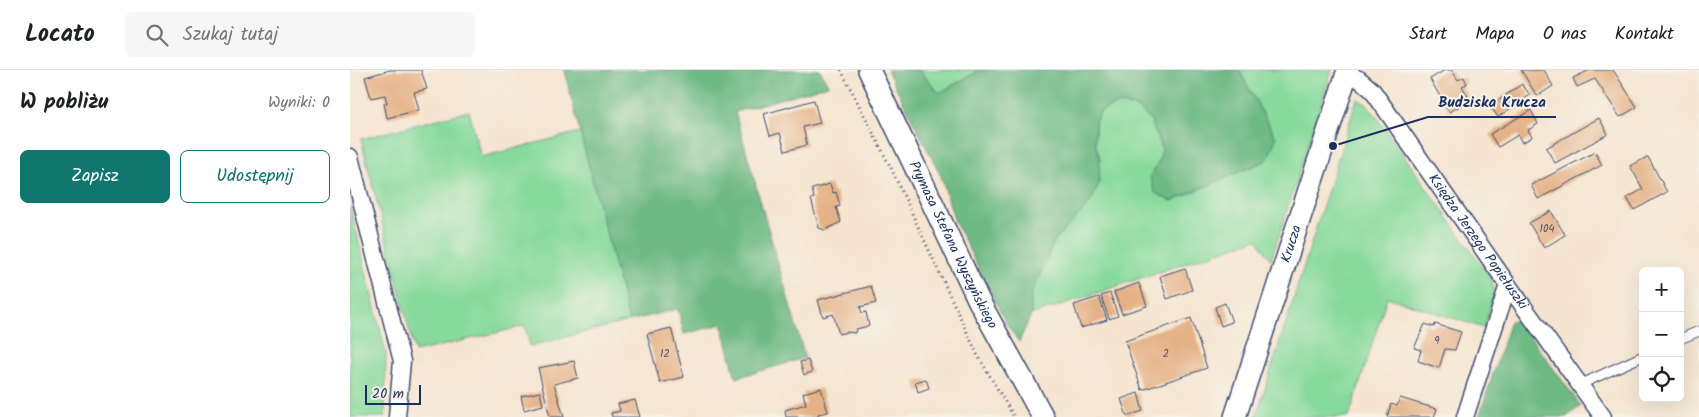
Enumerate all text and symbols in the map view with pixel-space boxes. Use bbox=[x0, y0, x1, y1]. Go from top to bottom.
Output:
search box bbox=[125, 12, 475, 57]
text: Locato bbox=[25, 15, 95, 54]
text: Szukaj tutaj bbox=[183, 20, 278, 50]
text: Start bbox=[1409, 20, 1447, 49]
text: Mapa bbox=[1475, 20, 1515, 49]
text: O nas bbox=[1543, 20, 1587, 49]
text: Kontakt bbox=[1615, 20, 1674, 49]
icon: search bbox=[143, 21, 171, 49]
text: W pobliżu bbox=[20, 86, 108, 119]
callout: Budziska Krucza bbox=[1428, 87, 1556, 117]
text: Wyniki: 0 bbox=[268, 90, 330, 115]
text: Budziska Krucza bbox=[1438, 91, 1546, 115]
button: Zapisz bbox=[20, 150, 170, 203]
button: Udostępnij bbox=[180, 150, 330, 203]
street label: Prymasa Stefana Wyszyńskiego bbox=[903, 157, 1003, 333]
street label: Księdza Jerzego Popiełuszki bbox=[1423, 169, 1534, 315]
house number: 104 bbox=[1539, 220, 1555, 238]
street label: Krucza bbox=[1275, 222, 1308, 266]
map controls bbox=[1639, 267, 1684, 402]
button: + bbox=[1639, 267, 1684, 312]
button: − bbox=[1639, 312, 1684, 357]
house number: 9 bbox=[1434, 332, 1440, 350]
house number: 12 bbox=[660, 345, 670, 363]
house number: 2 bbox=[1163, 345, 1169, 363]
button: locate bbox=[1639, 357, 1684, 402]
scale bar bbox=[365, 382, 421, 405]
text: 20 m bbox=[372, 383, 404, 405]

